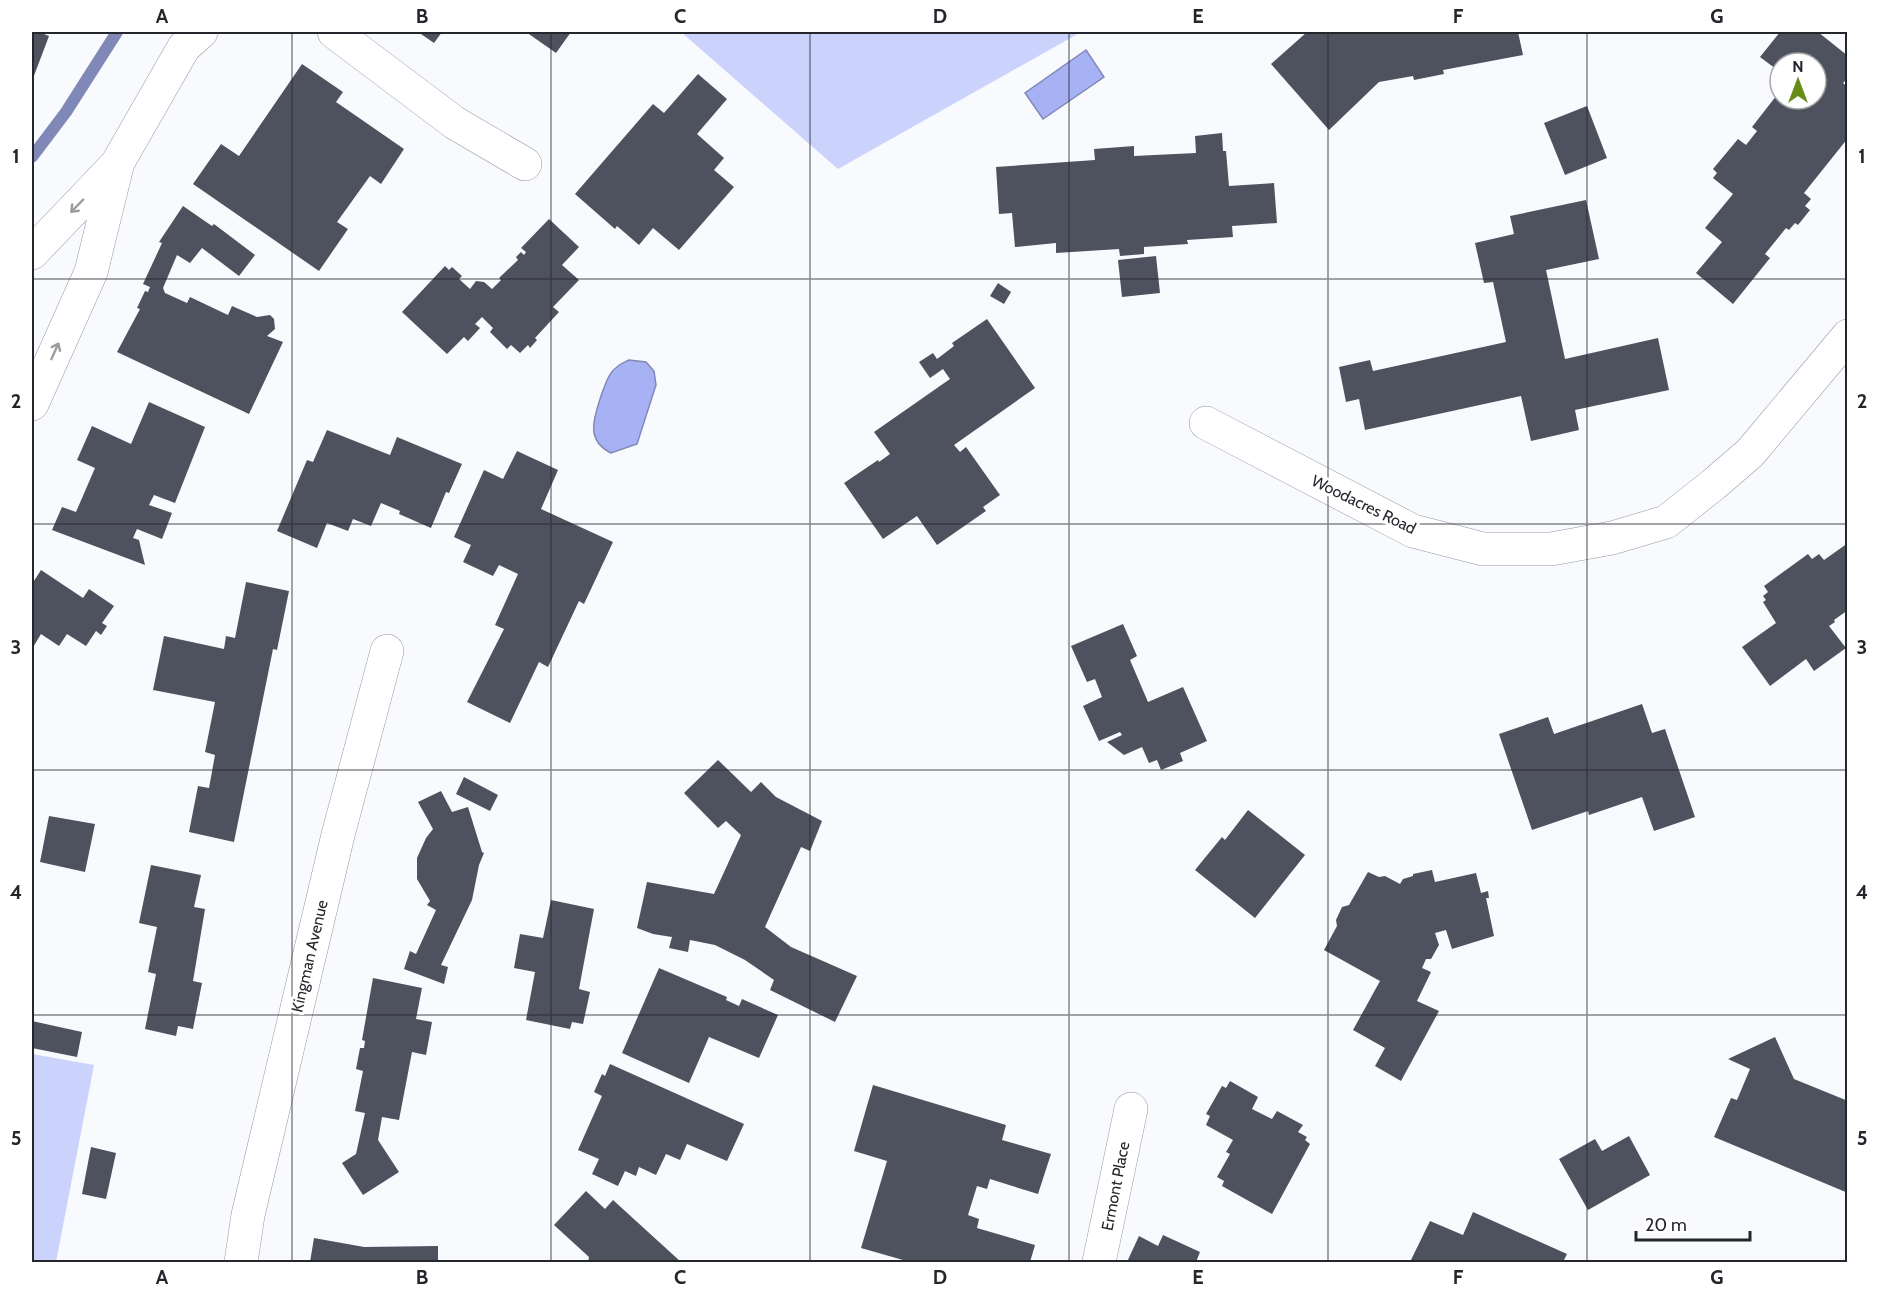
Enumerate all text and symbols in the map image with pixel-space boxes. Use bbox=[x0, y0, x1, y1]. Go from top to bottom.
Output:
text: A bbox=[156, 4, 169, 28]
text: B bbox=[416, 4, 428, 28]
text: C bbox=[674, 4, 686, 28]
text: D bbox=[933, 4, 947, 28]
text: E bbox=[1192, 4, 1204, 28]
text: F bbox=[1453, 4, 1464, 28]
text: G bbox=[1710, 4, 1724, 28]
north arrow bbox=[1768, 51, 1828, 111]
text: N bbox=[1792, 57, 1804, 76]
text: 1 bbox=[12, 144, 20, 168]
text: 1 bbox=[1858, 144, 1866, 168]
one-way arrow bbox=[69, 199, 84, 214]
one-way arrow bbox=[51, 342, 62, 360]
text: 2 bbox=[11, 389, 21, 413]
text: 2 bbox=[1857, 389, 1867, 413]
street label: Woodacres Road bbox=[1308, 471, 1419, 538]
text: 3 bbox=[11, 635, 21, 659]
text: 3 bbox=[1857, 635, 1867, 659]
text: 4 bbox=[10, 880, 22, 904]
text: 4 bbox=[1856, 880, 1868, 904]
street label: Kingman Avenue bbox=[287, 898, 332, 1014]
text: 5 bbox=[11, 1126, 21, 1150]
text: 5 bbox=[1857, 1126, 1867, 1150]
street label: Ermont Place bbox=[1098, 1140, 1133, 1232]
scale bar bbox=[1636, 1204, 1750, 1242]
text: 20 m bbox=[1645, 1214, 1687, 1236]
text: A bbox=[156, 1265, 169, 1289]
text: B bbox=[416, 1265, 428, 1289]
text: C bbox=[674, 1265, 686, 1289]
text: D bbox=[933, 1265, 947, 1289]
text: E bbox=[1192, 1265, 1204, 1289]
text: F bbox=[1453, 1265, 1464, 1289]
text: G bbox=[1710, 1265, 1724, 1289]

